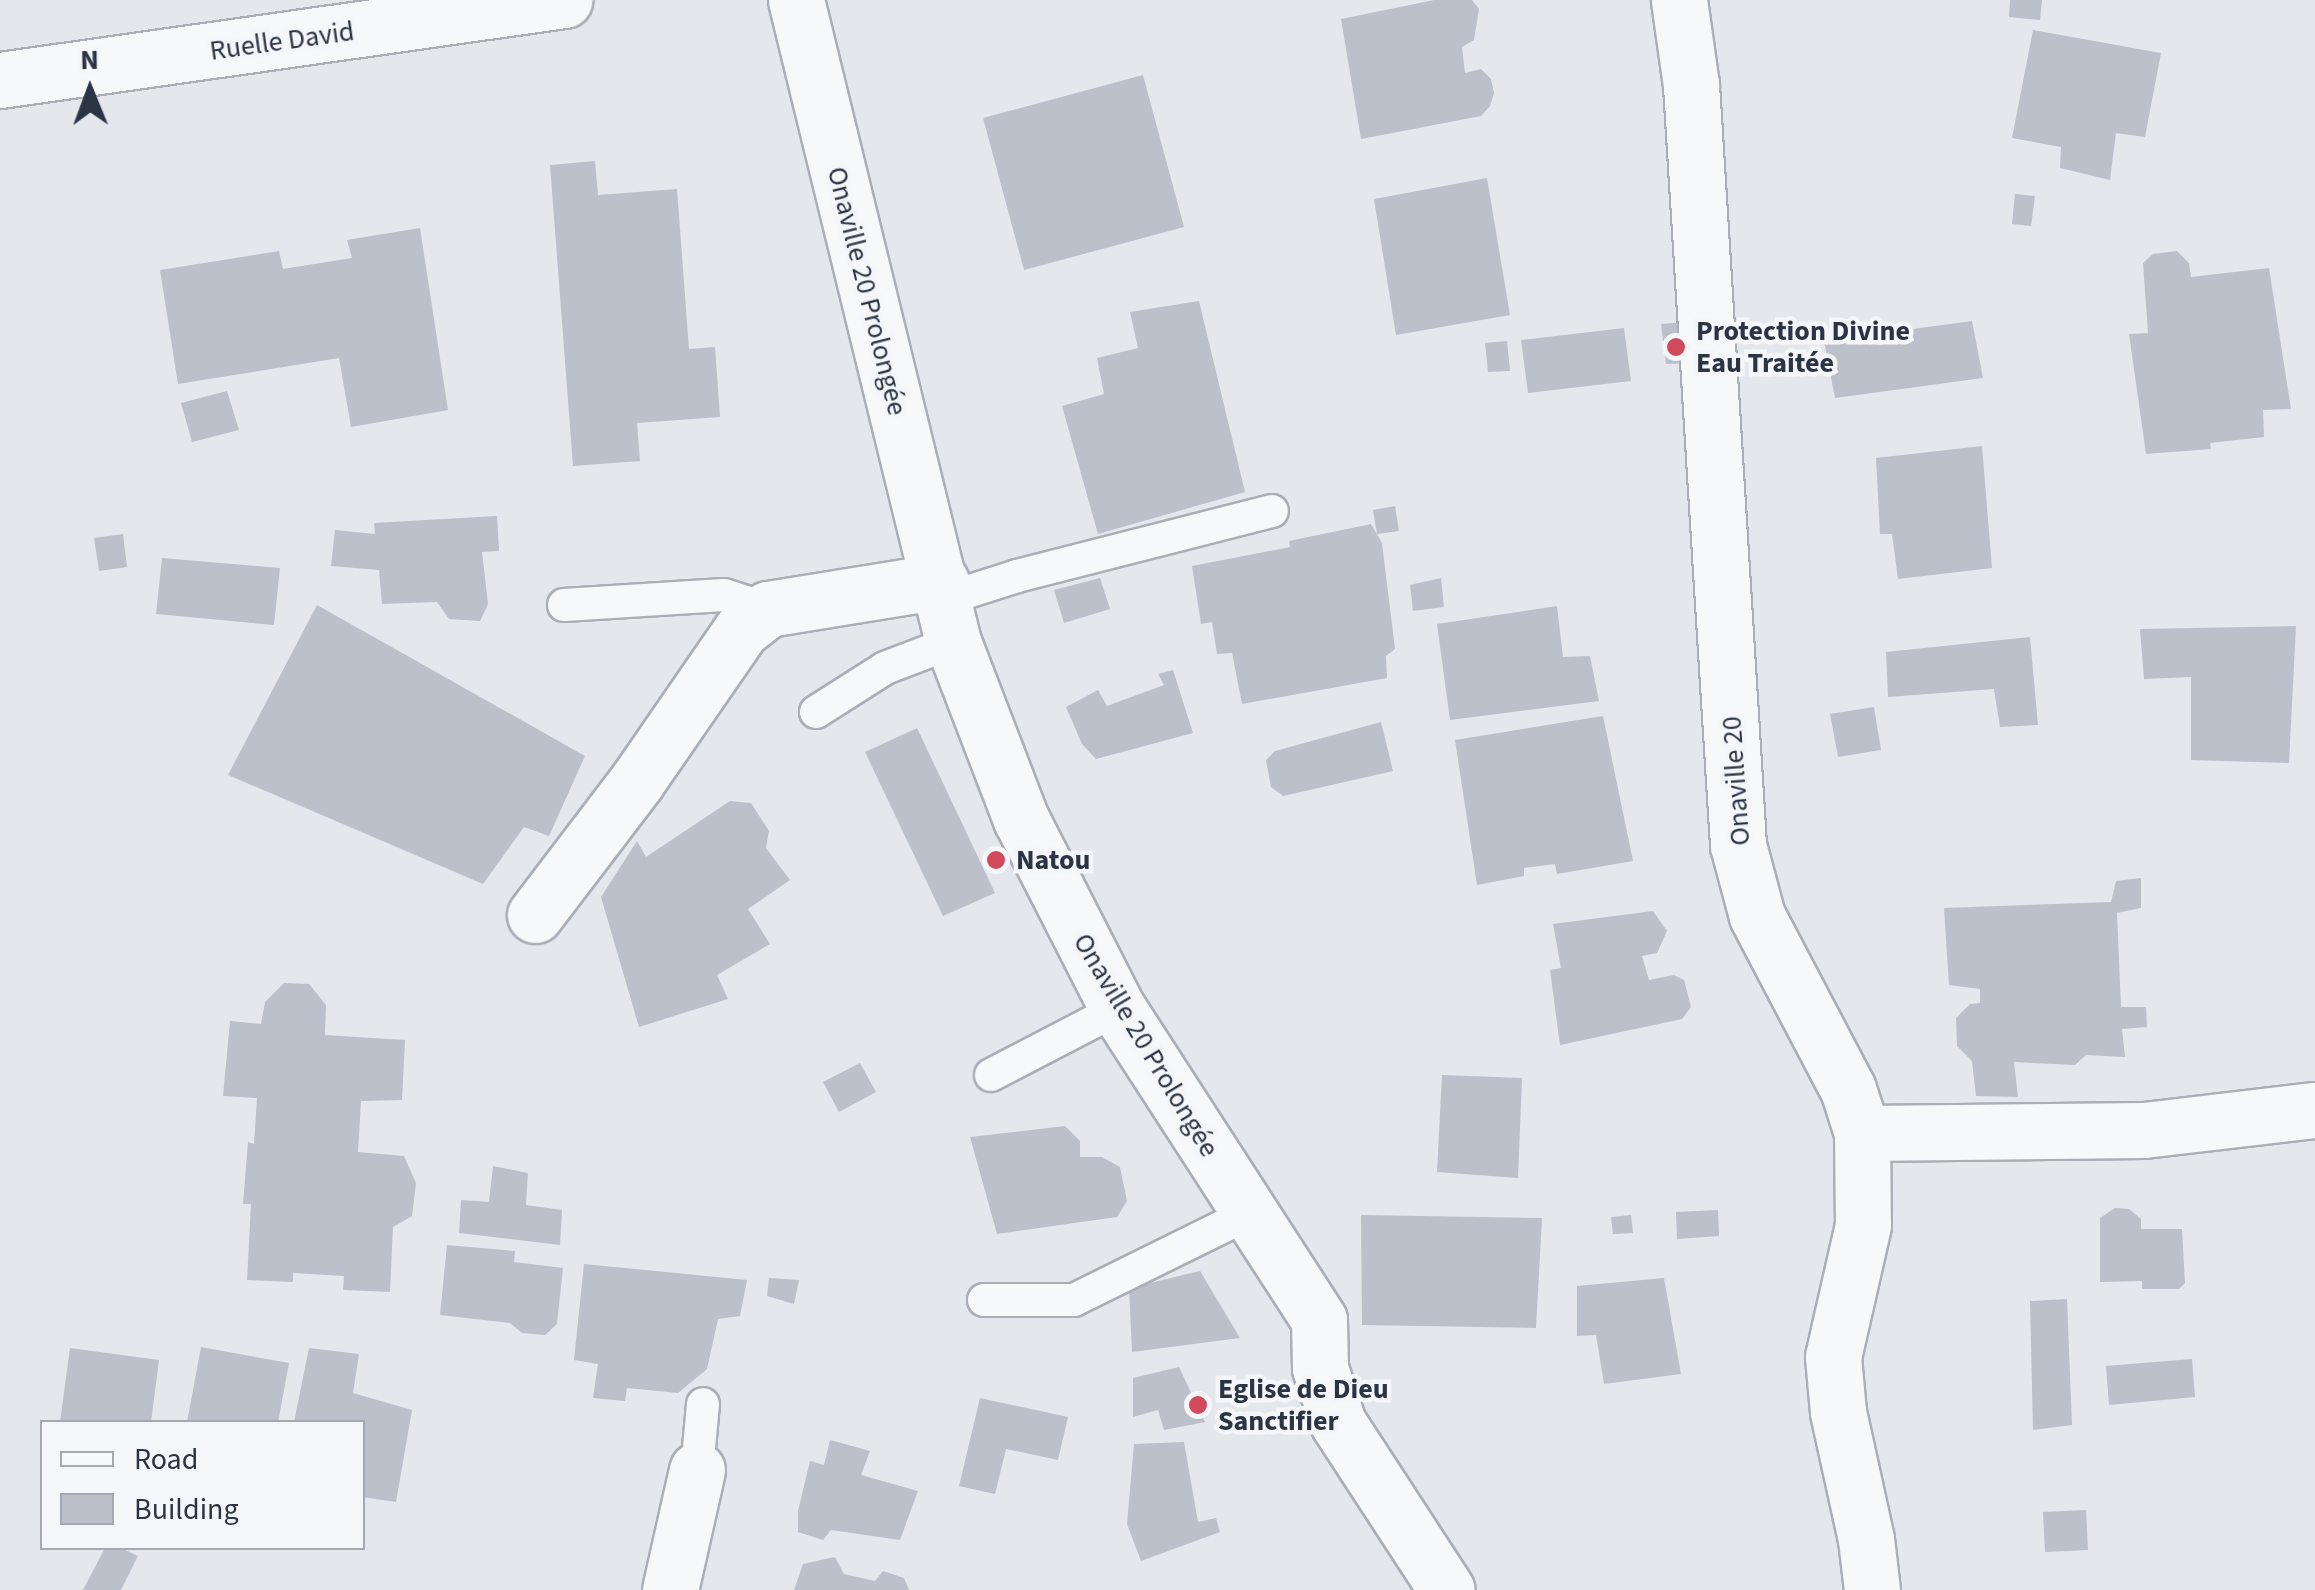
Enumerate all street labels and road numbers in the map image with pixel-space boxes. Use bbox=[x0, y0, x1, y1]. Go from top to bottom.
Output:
street label: Ruelle David bbox=[208, 14, 356, 68]
street label: Onaville 20 Prolongée bbox=[820, 163, 914, 419]
street label: Onaville 20 bbox=[1715, 715, 1757, 847]
street label: Onaville 20 Prolongée bbox=[1066, 927, 1226, 1163]

